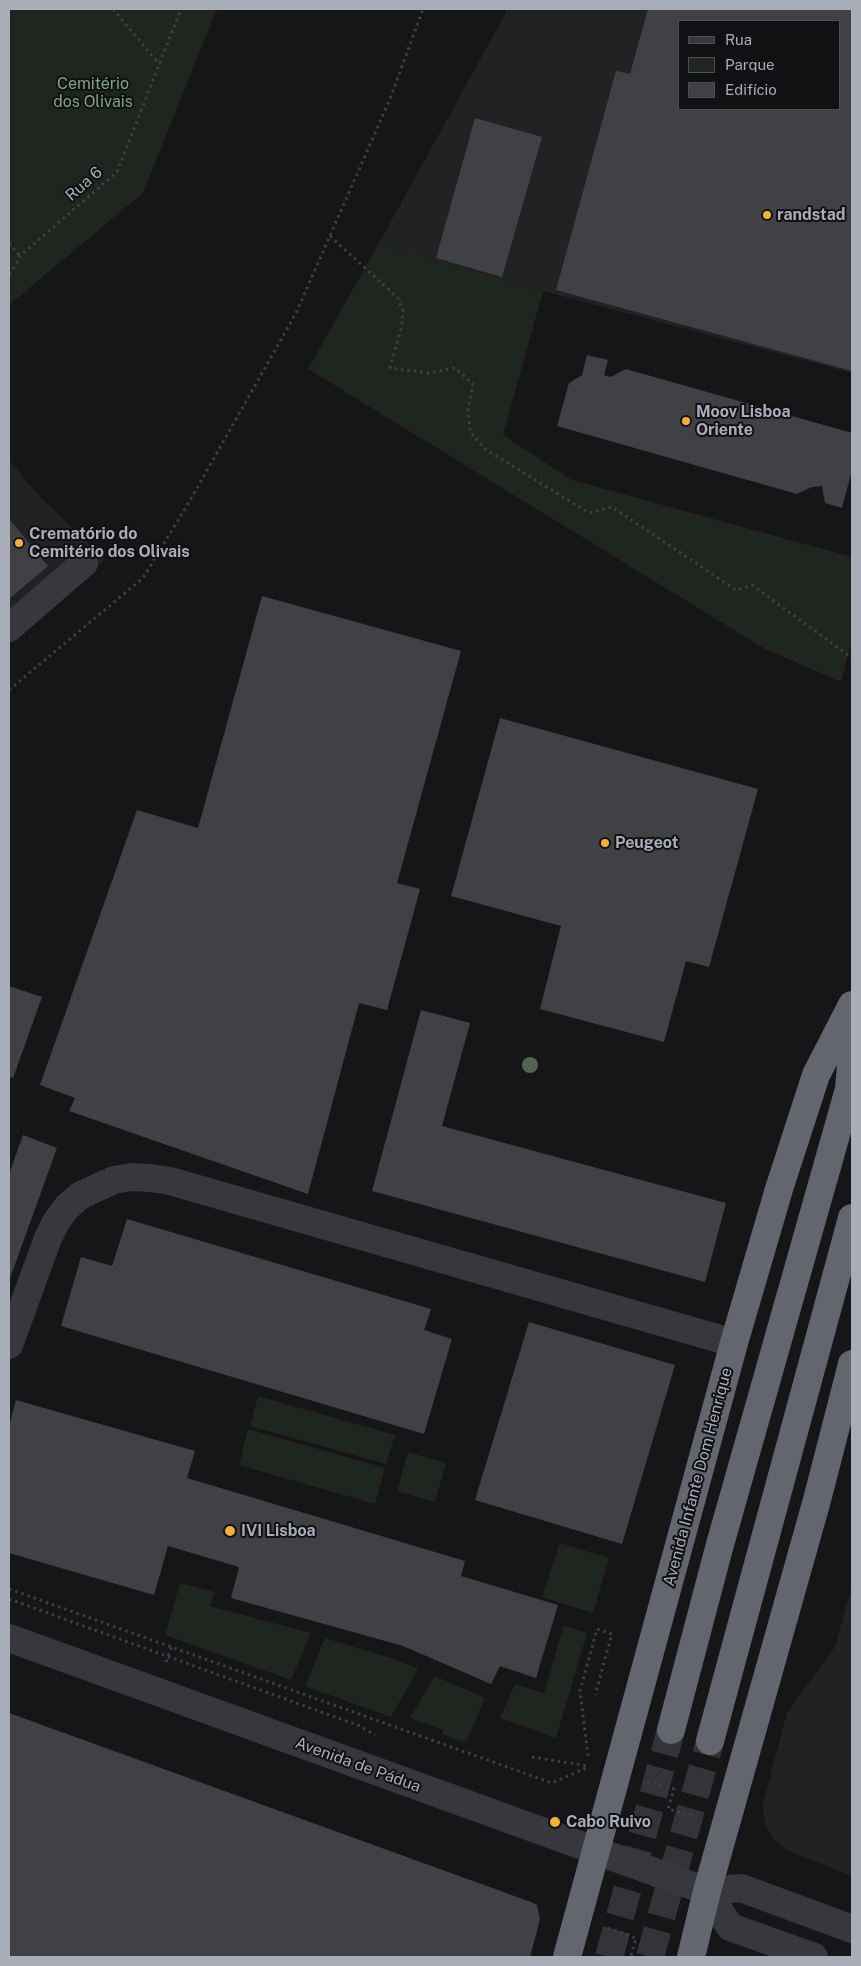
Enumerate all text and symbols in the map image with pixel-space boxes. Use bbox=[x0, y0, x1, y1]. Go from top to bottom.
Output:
legend bbox=[678, 20, 841, 110]
text: Rua bbox=[725, 31, 752, 48]
text: Parque bbox=[725, 56, 775, 73]
park label: Cemitério dos Olivais bbox=[53, 74, 133, 112]
text: Edifício bbox=[725, 81, 777, 98]
street label: Rua 6 bbox=[62, 163, 106, 205]
place label: randstad bbox=[777, 205, 846, 225]
marker: randstad bbox=[761, 209, 773, 221]
place label: Moov Lisboa Oriente bbox=[696, 402, 790, 440]
marker: Moov Lisboa Oriente bbox=[680, 415, 692, 427]
place label: Crematório do Cemitério dos Olivais bbox=[29, 524, 190, 562]
marker: Crematório do Cemitério dos Olivais bbox=[13, 537, 25, 549]
place label: Peugeot bbox=[615, 833, 678, 853]
marker: Peugeot bbox=[599, 837, 611, 849]
street label: Avenida Infante Dom Henrique bbox=[660, 1365, 736, 1589]
place label: IVI Lisboa bbox=[241, 1521, 316, 1541]
marker: IVI Lisboa bbox=[223, 1524, 237, 1538]
street label: Avenida de Pádua bbox=[293, 1733, 423, 1797]
place label: Cabo Ruivo bbox=[566, 1812, 651, 1832]
marker: Cabo Ruivo bbox=[548, 1815, 562, 1829]

